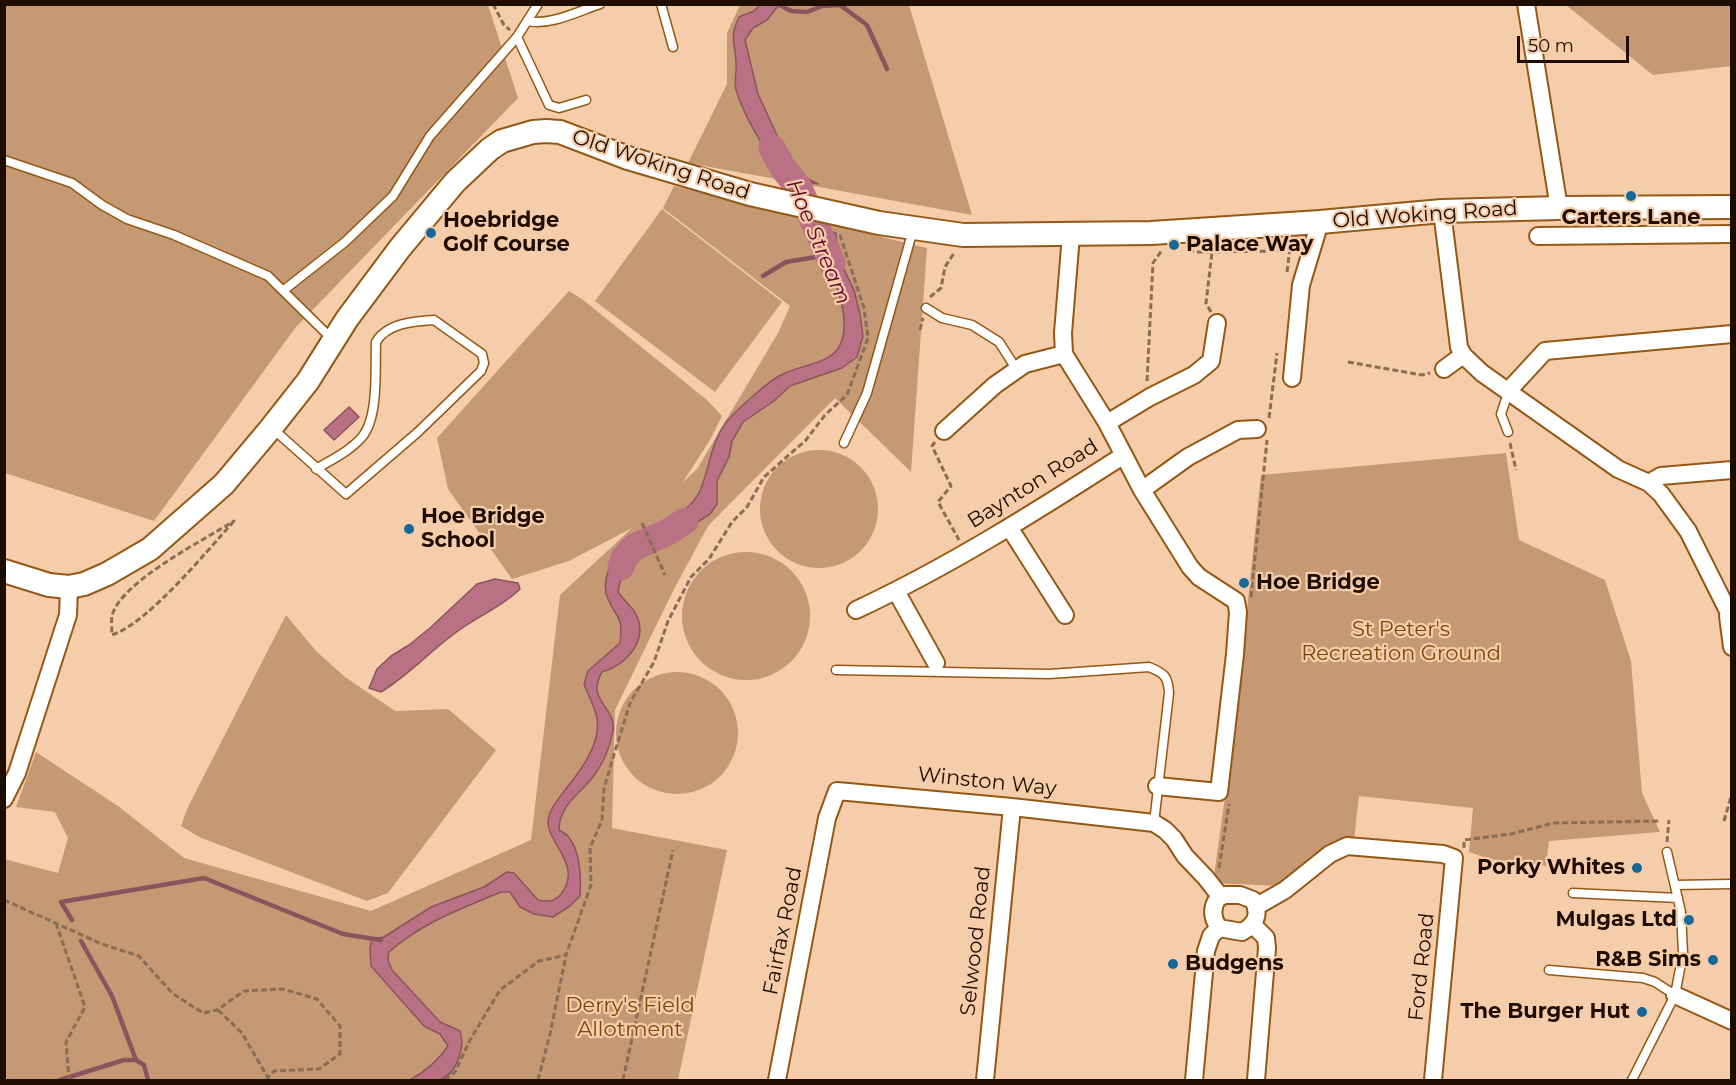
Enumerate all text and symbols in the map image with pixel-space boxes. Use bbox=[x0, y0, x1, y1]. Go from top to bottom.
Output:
scale bar bbox=[1520, 24, 1632, 62]
text: 50 m bbox=[1528, 35, 1574, 57]
street label: Old Woking Road bbox=[569, 124, 753, 206]
water label: Hoe Stream bbox=[780, 175, 856, 309]
marker: Carters Lane bbox=[1624, 189, 1638, 203]
street label: Old Woking Road bbox=[1332, 196, 1518, 234]
place label: Carters Lane bbox=[1561, 205, 1701, 231]
place label: Hoebridge Golf Course bbox=[443, 208, 570, 258]
marker: Hoebridge Golf Course bbox=[424, 226, 438, 240]
place label: Palace Way bbox=[1186, 232, 1313, 258]
marker: Palace Way bbox=[1167, 238, 1181, 252]
street label: Baynton Road bbox=[963, 434, 1103, 534]
place label: Hoe Bridge School bbox=[421, 504, 545, 554]
marker: Hoe Bridge School bbox=[402, 522, 416, 536]
place label: Hoe Bridge bbox=[1256, 570, 1380, 596]
marker: Hoe Bridge bbox=[1237, 576, 1251, 590]
park label: St Peter's Recreation Ground bbox=[1301, 617, 1501, 667]
street label: Winston Way bbox=[916, 762, 1058, 802]
place label: Porky Whites bbox=[1477, 855, 1625, 881]
marker: Porky Whites bbox=[1630, 861, 1644, 875]
street label: Fairfax Road bbox=[758, 865, 808, 997]
street label: Selwood Road bbox=[956, 865, 996, 1017]
place label: Mulgas Ltd bbox=[1556, 907, 1677, 933]
street label: Ford Road bbox=[1404, 912, 1440, 1022]
marker: Mulgas Ltd bbox=[1682, 913, 1696, 927]
place label: R&B Sims bbox=[1595, 947, 1701, 973]
place label: Budgens bbox=[1185, 951, 1284, 977]
marker: R&B Sims bbox=[1706, 953, 1720, 967]
marker: Budgens bbox=[1166, 957, 1180, 971]
park label: Derry's Field Allotment bbox=[565, 993, 695, 1043]
place label: The Burger Hut bbox=[1460, 999, 1630, 1025]
marker: The Burger Hut bbox=[1635, 1005, 1649, 1019]

